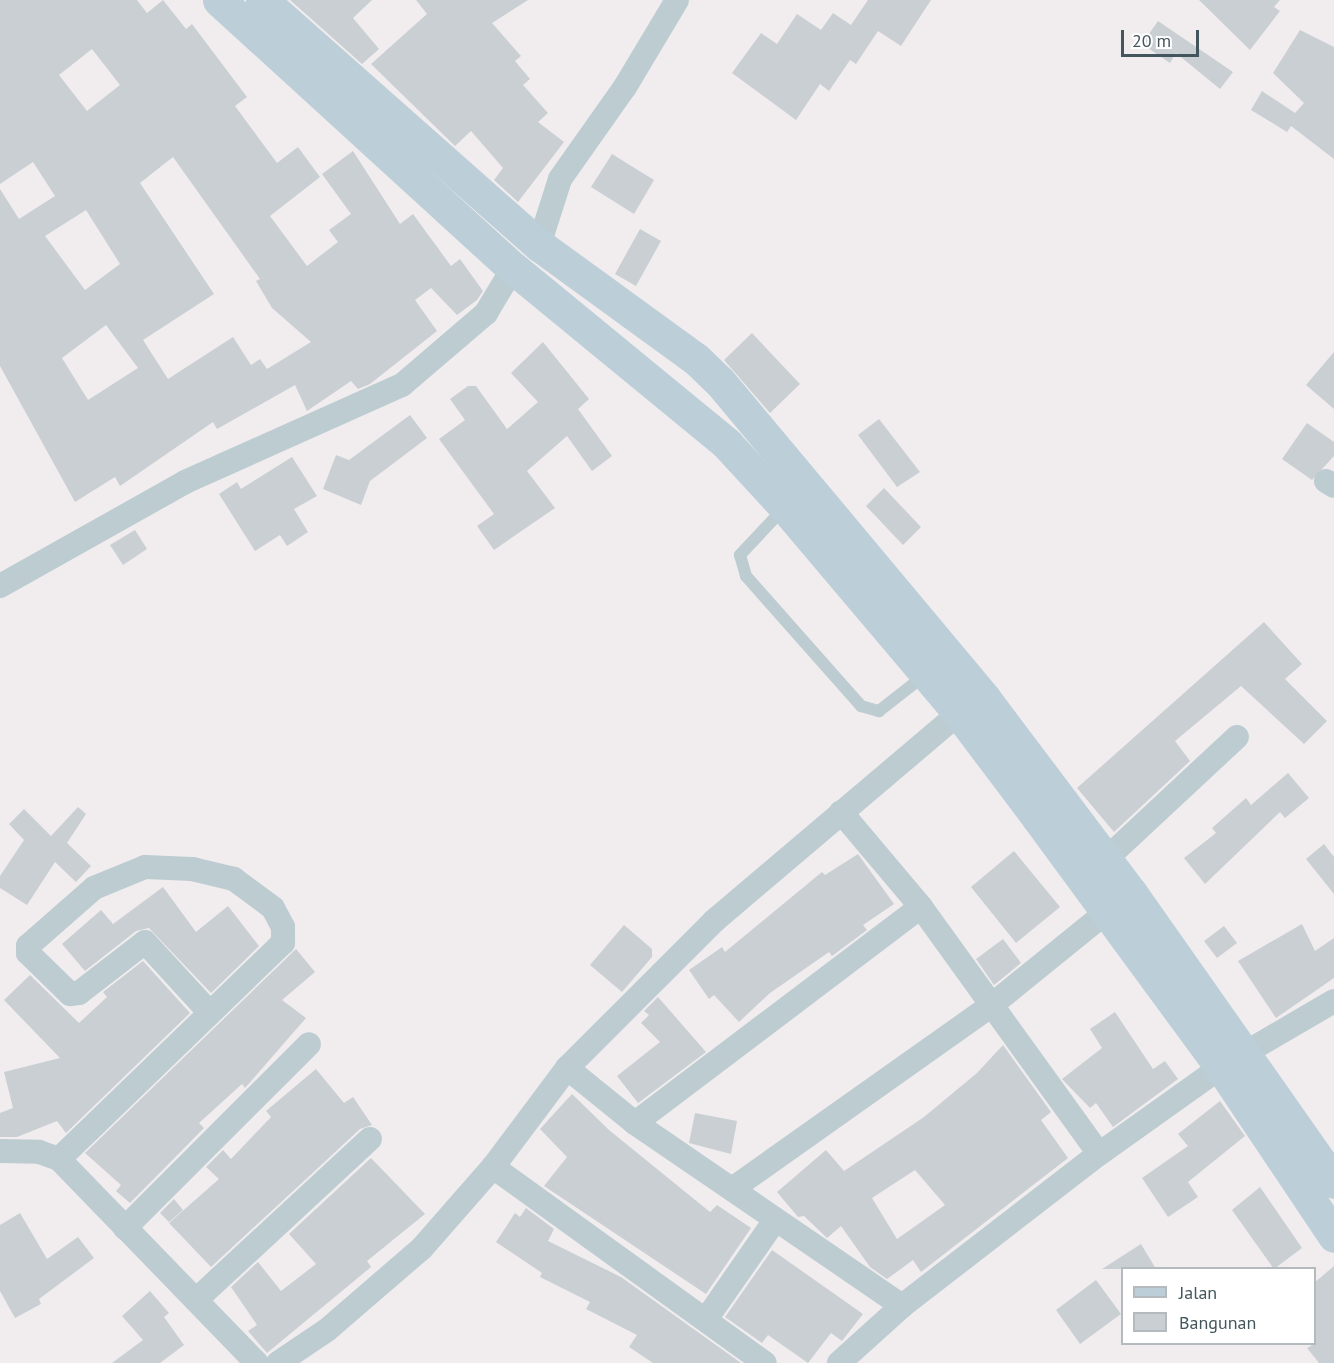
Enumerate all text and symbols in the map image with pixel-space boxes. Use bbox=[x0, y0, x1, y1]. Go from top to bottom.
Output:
scale bar bbox=[1124, 18, 1202, 56]
text: 20 m bbox=[1132, 29, 1171, 52]
legend bbox=[1121, 1267, 1316, 1345]
text: Jalan bbox=[1179, 1281, 1217, 1304]
text: Bangunan bbox=[1179, 1311, 1256, 1334]

